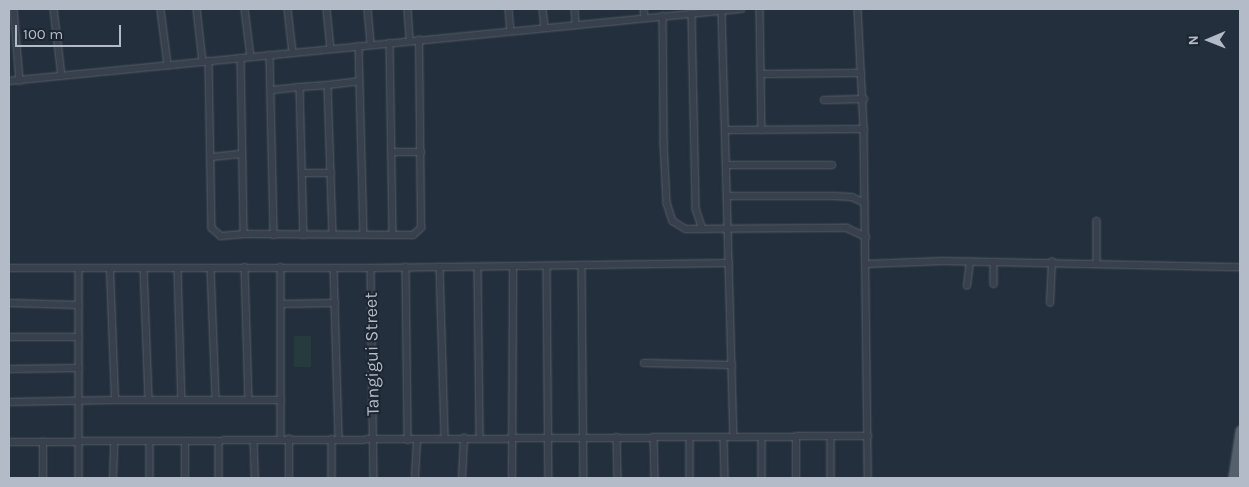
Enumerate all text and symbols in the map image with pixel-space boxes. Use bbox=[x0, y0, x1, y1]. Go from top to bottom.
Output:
scale bar bbox=[18, 15, 124, 47]
north arrow bbox=[1184, 15, 1234, 65]
text: 100 m bbox=[23, 25, 63, 43]
text: N bbox=[1185, 35, 1202, 45]
street label: Tangigui Street bbox=[360, 292, 384, 416]

